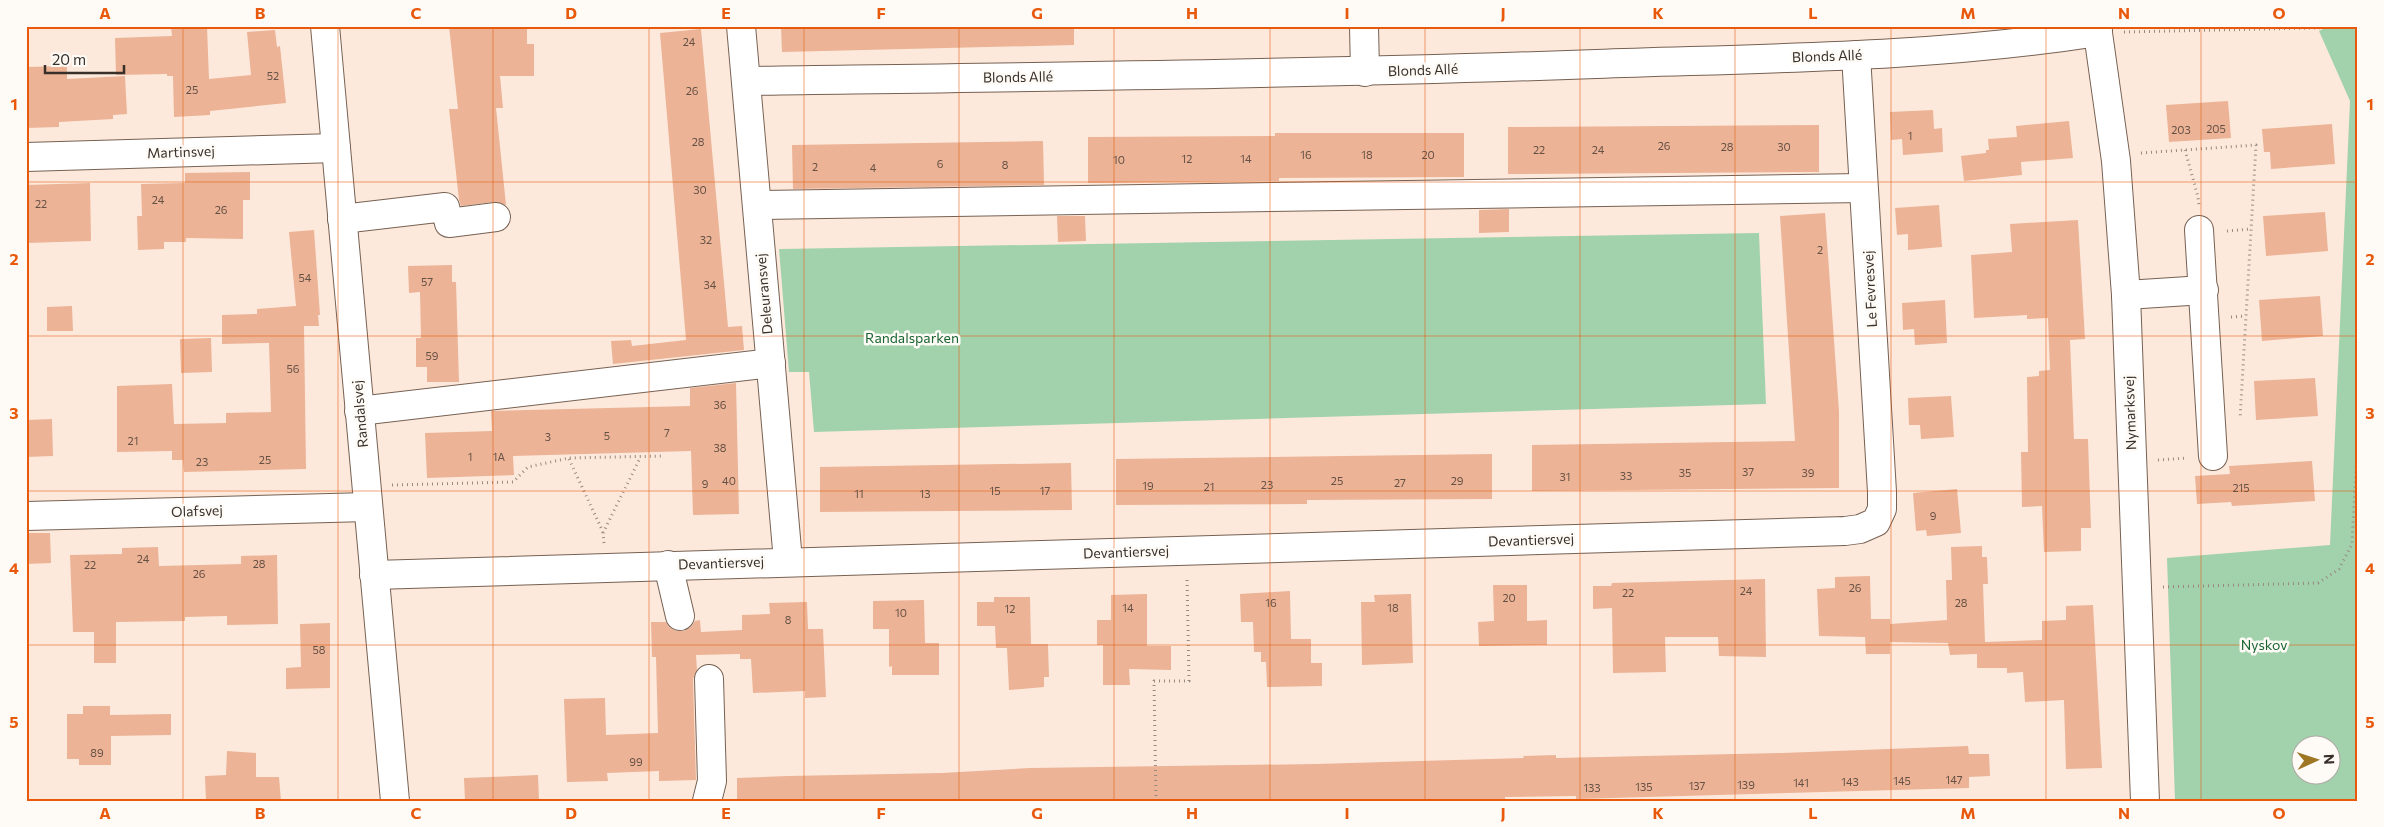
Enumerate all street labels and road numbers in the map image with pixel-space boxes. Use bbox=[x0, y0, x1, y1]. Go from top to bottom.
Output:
street label: Blonds Allé bbox=[1792, 46, 1862, 65]
street label: Blonds Allé bbox=[1388, 60, 1458, 79]
street label: Blonds Allé bbox=[983, 67, 1053, 86]
street label: Martinsvej bbox=[147, 142, 215, 161]
street label: Le Fevresvej bbox=[1859, 250, 1880, 328]
street label: Deleuransvej bbox=[751, 253, 776, 335]
street label: Nymarksvej bbox=[2120, 375, 2139, 451]
street label: Randalsvej bbox=[348, 380, 371, 449]
street label: Olafsvej bbox=[171, 501, 223, 520]
street label: Devantiersvej bbox=[1488, 530, 1574, 549]
street label: Devantiersvej bbox=[1083, 542, 1169, 561]
street label: Devantiersvej bbox=[678, 553, 764, 572]

